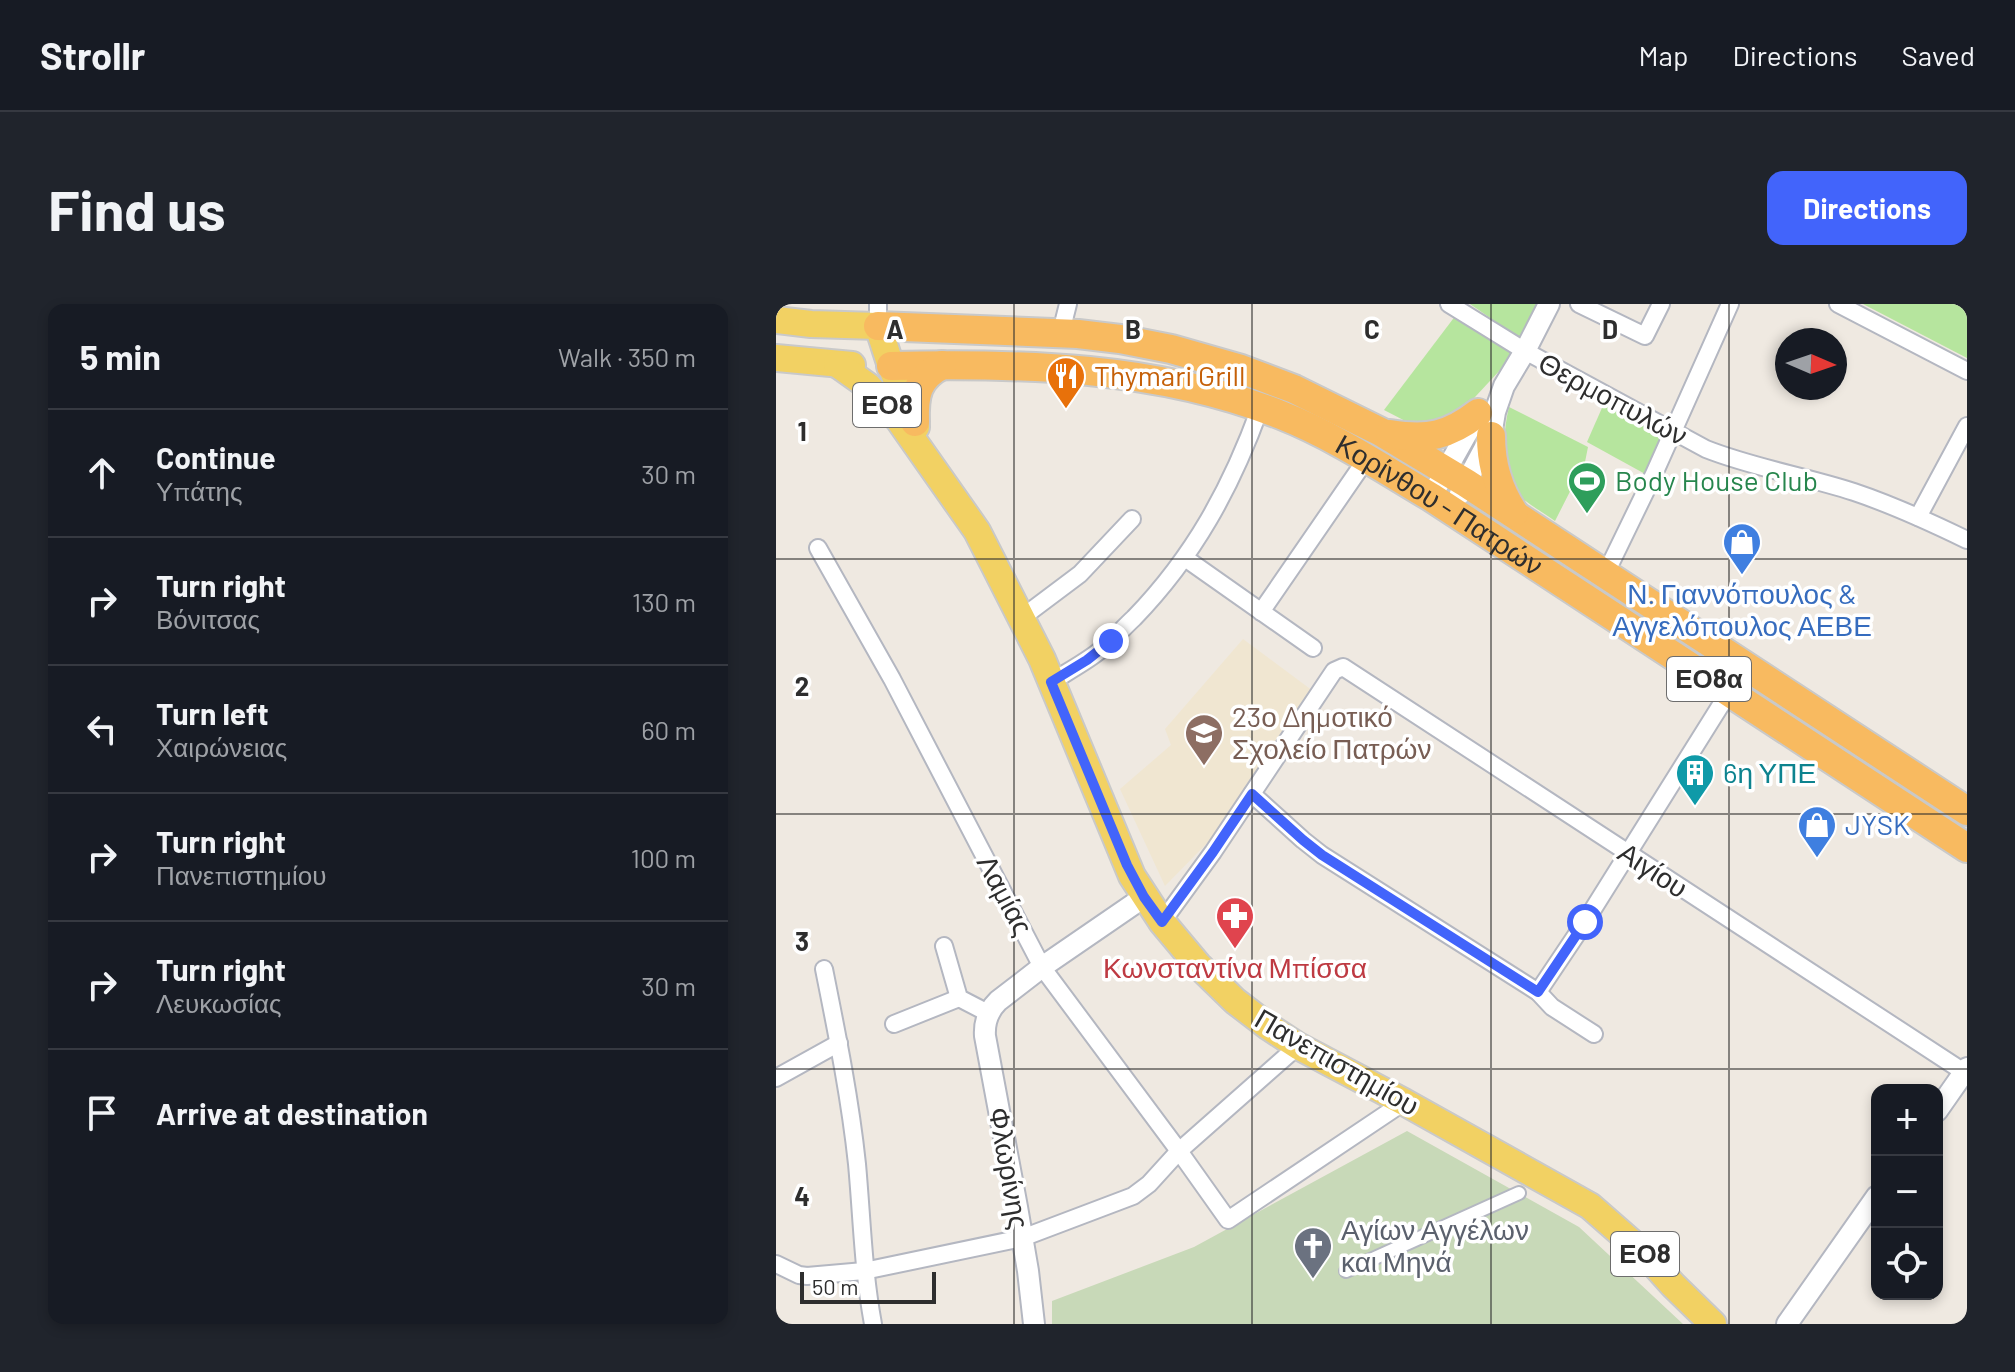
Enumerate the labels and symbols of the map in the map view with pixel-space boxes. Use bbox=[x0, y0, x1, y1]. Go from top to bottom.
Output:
text: A bbox=[886, 313, 904, 344]
text: B bbox=[1125, 313, 1141, 344]
text: C bbox=[1364, 313, 1380, 344]
text: D bbox=[1602, 313, 1618, 344]
north arrow bbox=[1775, 328, 1847, 400]
street label: Θερμοπυλών bbox=[1533, 345, 1694, 452]
restaurant icon: Thymari Grill bbox=[1045, 355, 1087, 410]
place label: Thymari Grill bbox=[1094, 358, 1245, 392]
road number: ΕΟ8 bbox=[853, 383, 921, 427]
text: 1 bbox=[797, 415, 807, 446]
street label: Κορίνθου - Πατρών bbox=[1330, 426, 1550, 582]
sports icon: Body House Club bbox=[1566, 460, 1608, 515]
place label: Body House Club bbox=[1615, 463, 1818, 497]
shop icon: Ν. Γιαννόπουλος & Αγγελόπουλος ΑΕΒΕ bbox=[1721, 521, 1763, 576]
place label: Ν. Γιαννόπουλος & Αγγελόπουλος ΑΕΒΕ bbox=[1612, 576, 1872, 642]
route end bbox=[1093, 623, 1129, 659]
road number: ΕΟ8α bbox=[1667, 657, 1751, 701]
text: 2 bbox=[795, 670, 809, 701]
place label: 23ο Δημοτικό Σχολείο Πατρών bbox=[1232, 699, 1431, 765]
school or university icon: 23ο Δημοτικό Σχολείο Πατρών bbox=[1183, 712, 1225, 767]
building icon: 6η ΥΠΕ bbox=[1674, 752, 1716, 807]
place label: 6η ΥΠΕ bbox=[1723, 755, 1816, 789]
shop icon: JYSK bbox=[1796, 804, 1838, 859]
place label: JYSK bbox=[1845, 807, 1910, 841]
street label: Αιγίου bbox=[1612, 834, 1695, 904]
street label: Λαμίας bbox=[971, 849, 1041, 941]
pharmacy icon: Κωνσταντίνα Μπίσσα bbox=[1214, 895, 1256, 950]
route start bbox=[1567, 904, 1603, 940]
text: 3 bbox=[795, 925, 809, 956]
place label: Κωνσταντίνα Μπίσσα bbox=[1103, 950, 1367, 984]
street label: Πανεπιστημίου bbox=[1250, 1001, 1425, 1122]
street label: Φλωρίνης bbox=[983, 1104, 1037, 1231]
text: 4 bbox=[794, 1180, 810, 1211]
place label: Αγίων Αγγέλων και Μηνά bbox=[1341, 1212, 1529, 1278]
church icon: Αγίων Αγγέλων και Μηνά bbox=[1292, 1225, 1334, 1280]
road number: ΕΟ8 bbox=[1611, 1232, 1679, 1276]
scale bar bbox=[800, 1268, 936, 1304]

